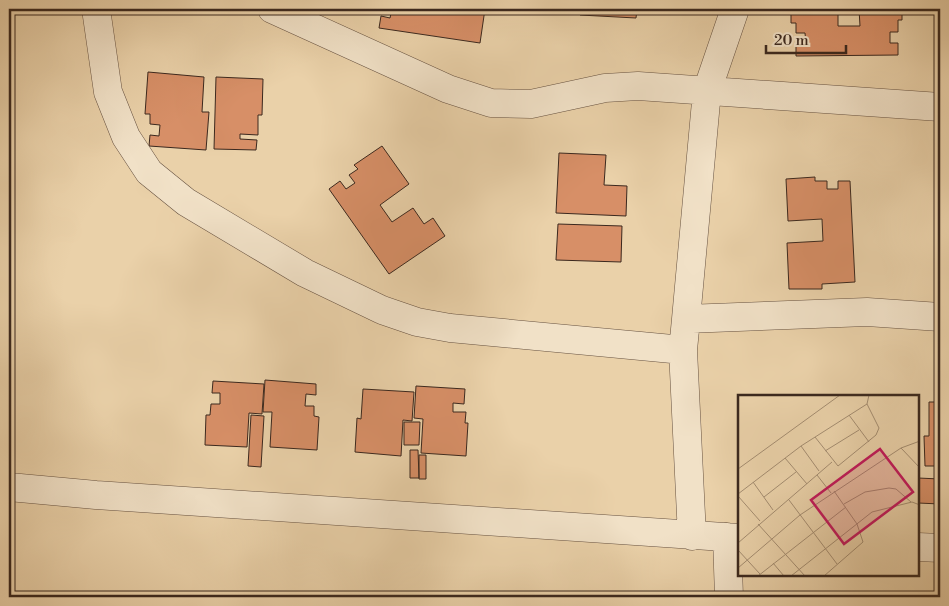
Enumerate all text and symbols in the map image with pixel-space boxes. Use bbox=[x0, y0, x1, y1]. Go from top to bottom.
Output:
scale bar bbox=[766, 22, 846, 54]
text: 20 m bbox=[774, 31, 809, 50]
inset map bbox=[738, 395, 919, 576]

